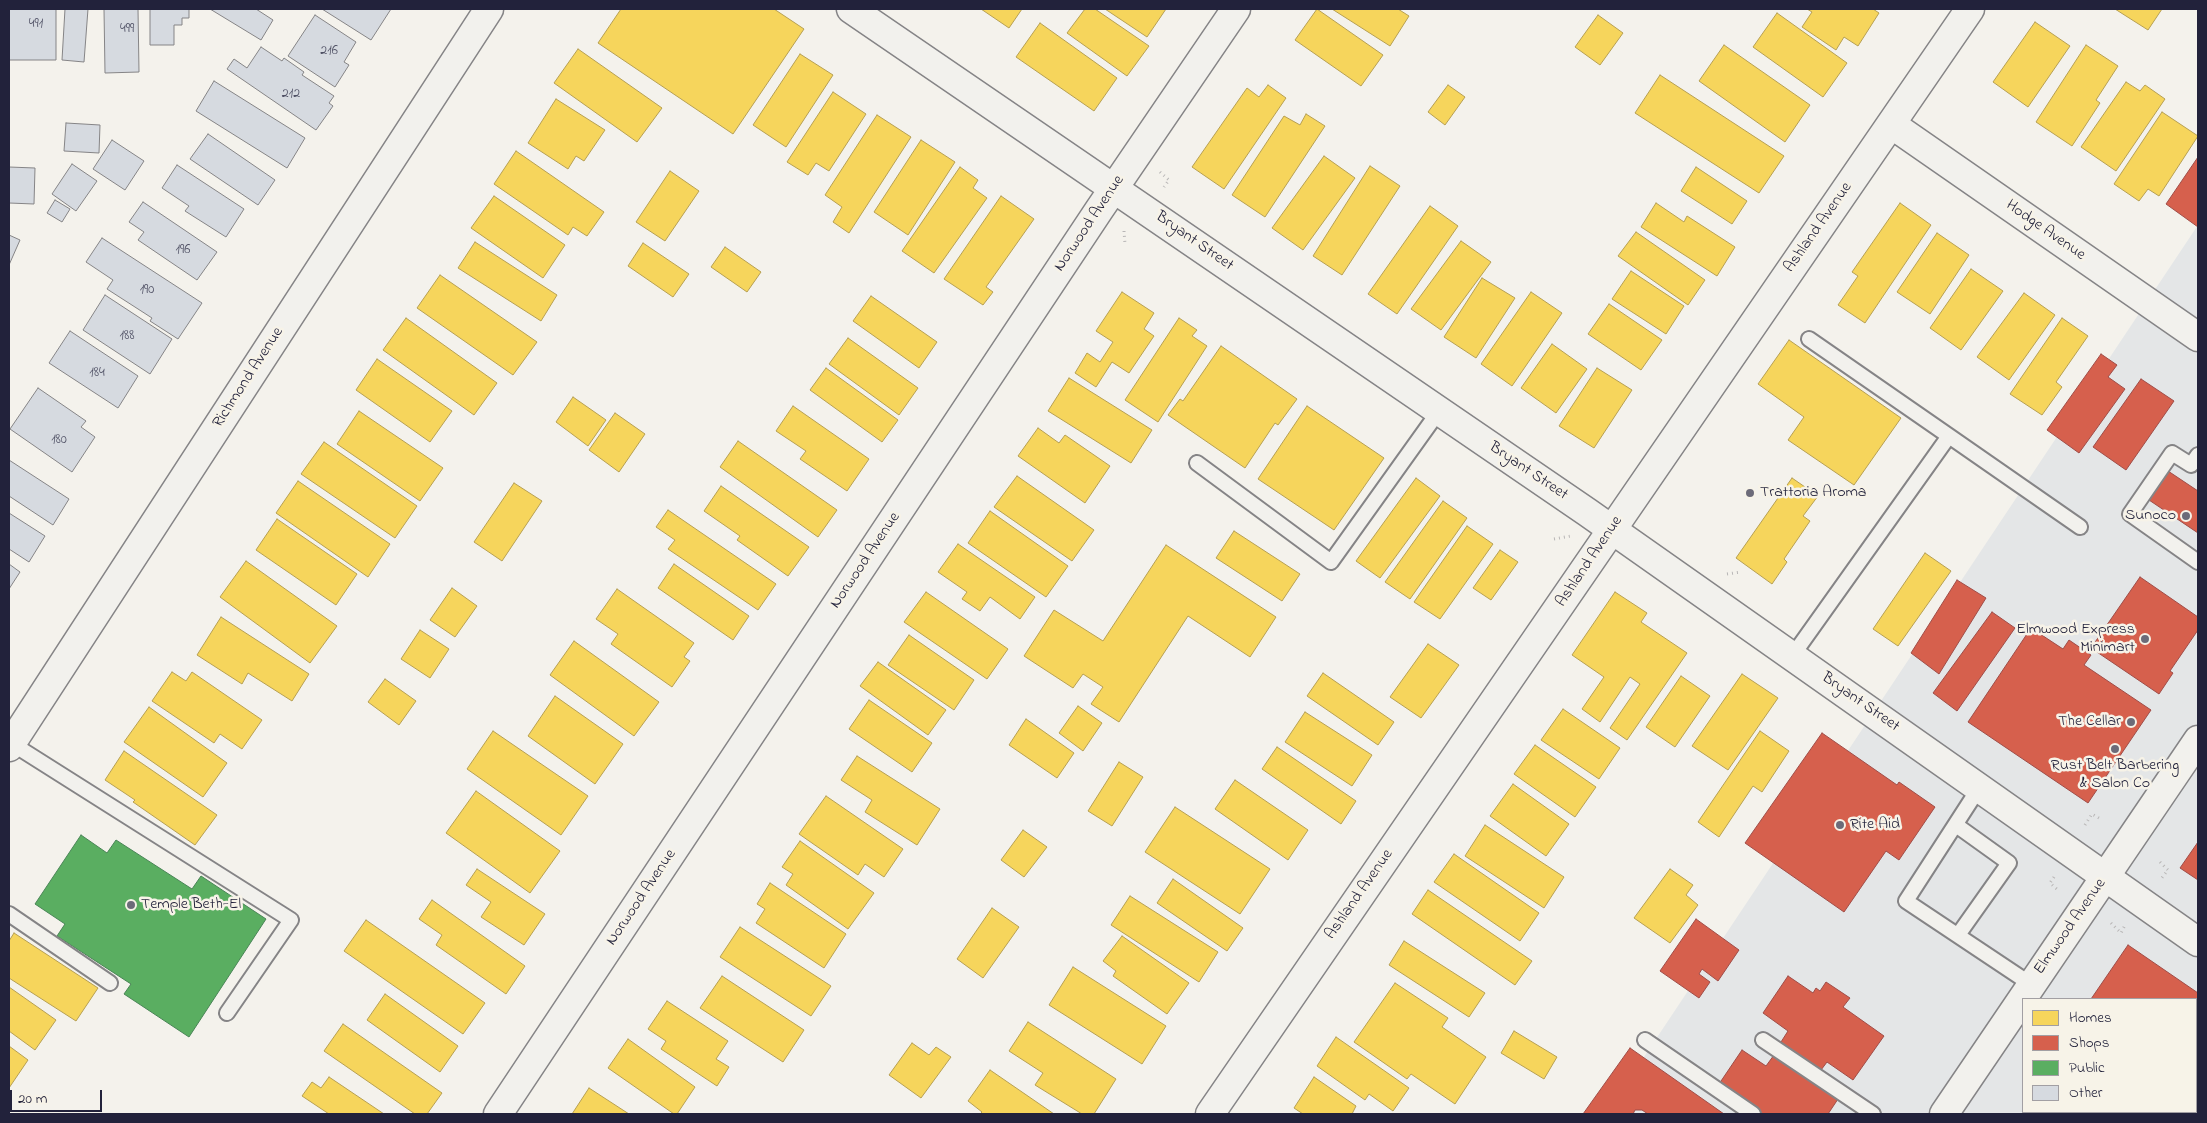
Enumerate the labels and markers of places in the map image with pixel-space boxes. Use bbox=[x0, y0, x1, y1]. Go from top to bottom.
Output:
place label: Trattoria Aroma bbox=[1760, 483, 1867, 503]
marker: Trattoria Aroma bbox=[1744, 487, 1756, 499]
place label: Sunoco bbox=[2125, 506, 2176, 526]
marker: Sunoco bbox=[2180, 510, 2192, 522]
place label: Elmwood Express Minimart bbox=[2016, 620, 2135, 658]
marker: Elmwood Express Minimart bbox=[2139, 633, 2151, 645]
place label: The Cellar bbox=[2058, 712, 2121, 732]
marker: The Cellar bbox=[2125, 716, 2137, 728]
marker: Rust Belt Barbering & Salon Co bbox=[2109, 743, 2121, 755]
place label: Rust Belt Barbering & Salon Co bbox=[2051, 756, 2179, 794]
place label: Rite Aid bbox=[1850, 815, 1900, 835]
marker: Rite Aid bbox=[1834, 819, 1846, 831]
place label: Temple Beth-El bbox=[141, 895, 241, 915]
marker: Temple Beth-El bbox=[125, 899, 137, 911]

